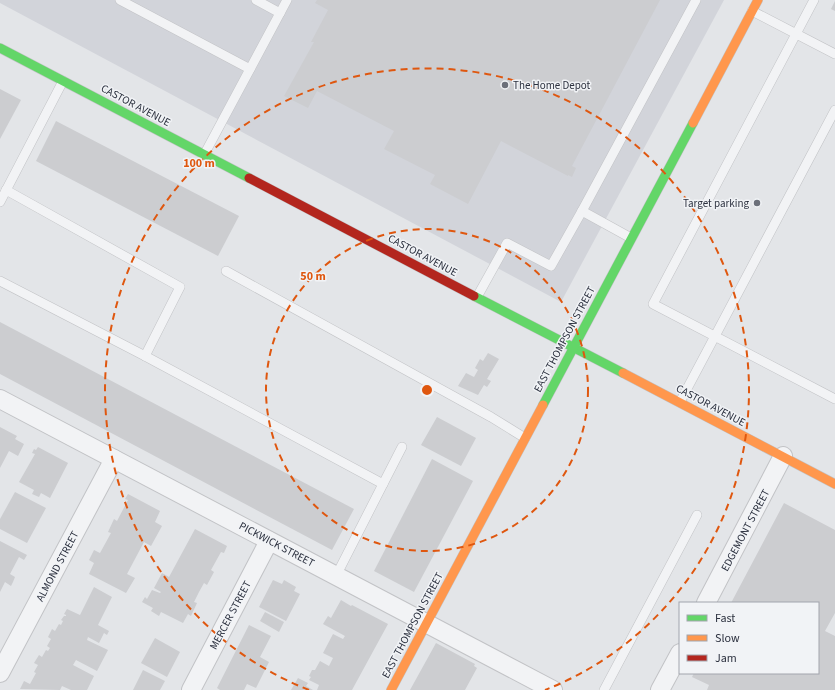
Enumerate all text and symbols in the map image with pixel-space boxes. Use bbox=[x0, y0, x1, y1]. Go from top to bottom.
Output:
place label: The Home Depot bbox=[513, 78, 591, 93]
marker: The Home Depot bbox=[500, 80, 510, 90]
street label: CASTOR AVENUE bbox=[98, 81, 173, 130]
text: 100 m bbox=[183, 155, 215, 172]
place label: Target parking bbox=[683, 196, 749, 211]
marker: Target parking bbox=[752, 198, 762, 208]
street label: CASTOR AVENUE bbox=[385, 231, 460, 280]
text: 50 m bbox=[300, 268, 326, 285]
street label: EAST THOMPSON STREET bbox=[530, 284, 599, 395]
street label: CASTOR AVENUE bbox=[673, 381, 748, 430]
centre of rings bbox=[420, 383, 434, 397]
street label: EDGEMONT STREET bbox=[717, 486, 773, 574]
street label: PICKWICK STREET bbox=[236, 518, 317, 571]
street label: ALMOND STREET bbox=[33, 528, 82, 604]
street label: EAST THOMPSON STREET bbox=[378, 570, 447, 681]
street label: MERCER STREET bbox=[206, 578, 255, 652]
legend bbox=[679, 602, 819, 674]
text: Fast bbox=[715, 610, 735, 627]
text: Slow bbox=[715, 630, 740, 647]
text: Jam bbox=[715, 650, 737, 667]

